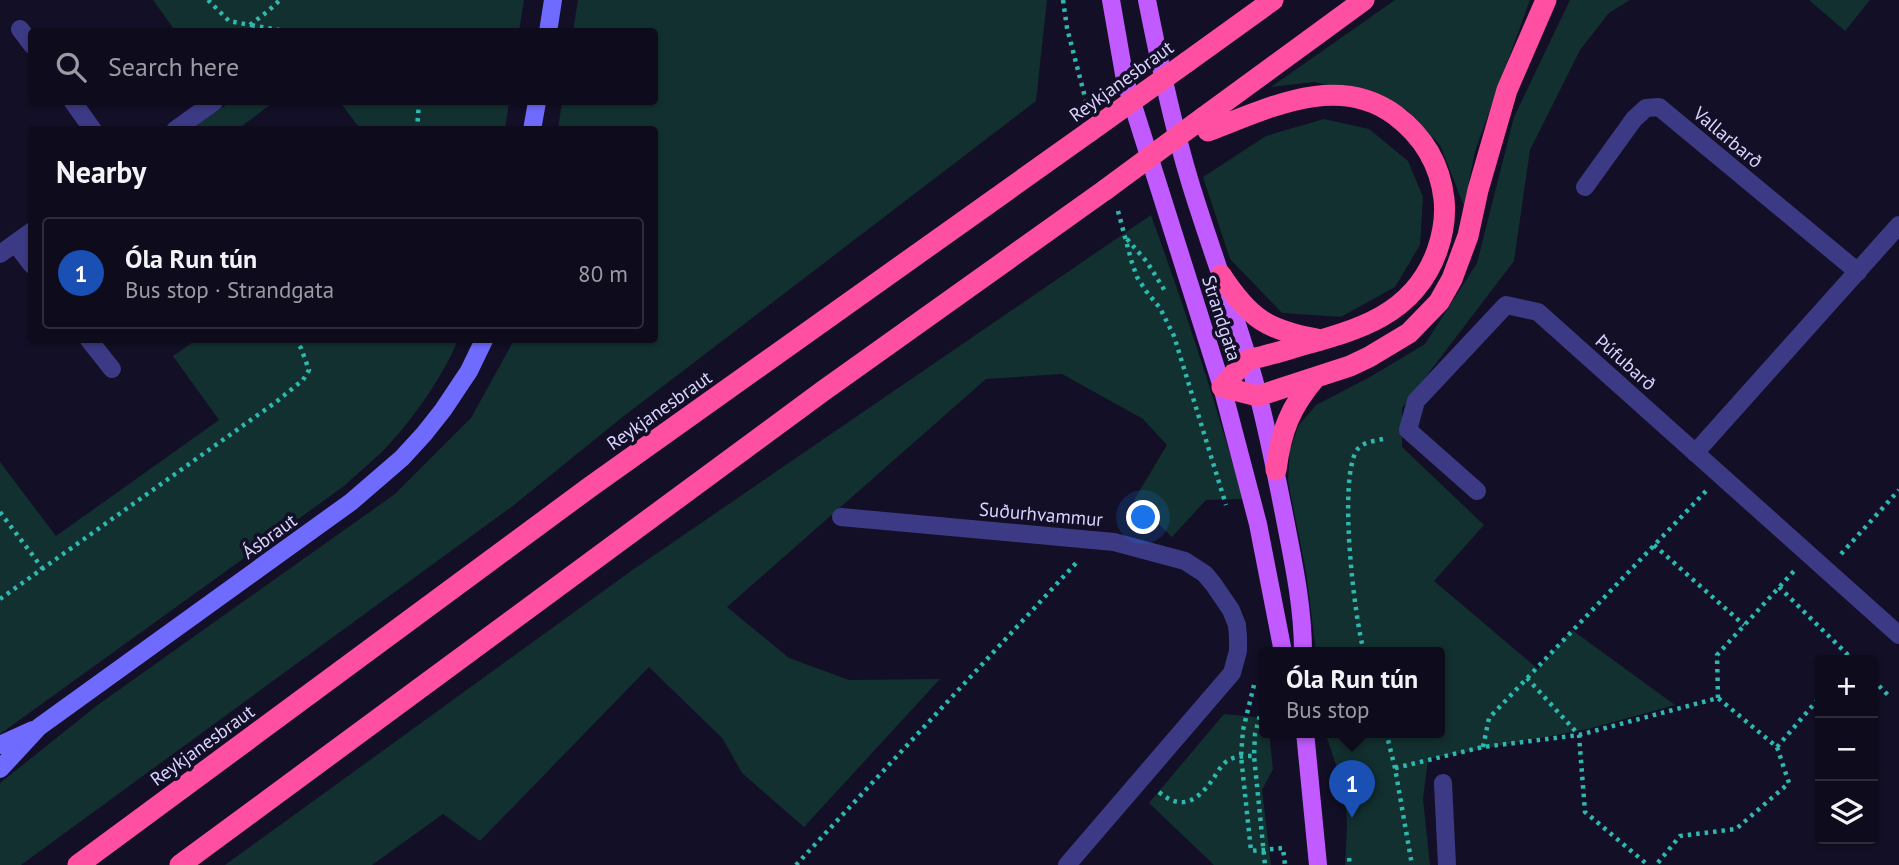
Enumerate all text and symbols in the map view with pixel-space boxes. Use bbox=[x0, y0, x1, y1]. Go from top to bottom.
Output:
search box bbox=[28, 28, 658, 105]
street label: Reykjanesbraut bbox=[1064, 35, 1178, 127]
icon: search bbox=[52, 48, 90, 86]
text: Search here bbox=[108, 50, 239, 83]
street label: Vallarbarð bbox=[1688, 100, 1768, 173]
text: Nearby bbox=[56, 152, 146, 191]
text: Óla Run tún bbox=[125, 242, 257, 275]
text: 1 bbox=[74, 259, 88, 288]
text: 80 m bbox=[578, 259, 628, 288]
street label: Strandgata bbox=[1197, 272, 1247, 364]
text: Bus stop · Strandgata bbox=[125, 275, 334, 304]
street label: Þúfubarð bbox=[1591, 329, 1661, 395]
street label: Reykjanesbraut bbox=[602, 365, 717, 455]
street label: Suðurhvammur bbox=[978, 497, 1104, 531]
your location bbox=[1126, 500, 1160, 534]
street label: Ásbraut bbox=[237, 508, 302, 564]
popup bbox=[1259, 647, 1445, 738]
map controls bbox=[1815, 655, 1878, 844]
button: + bbox=[1815, 655, 1878, 718]
text: Óla Run tún bbox=[1286, 662, 1418, 695]
text: Bus stop bbox=[1286, 695, 1370, 724]
street label: Reykjanesbraut bbox=[145, 699, 259, 791]
button: − bbox=[1815, 718, 1878, 781]
pin: 1 bbox=[1329, 760, 1375, 818]
button: layers bbox=[1815, 781, 1878, 844]

